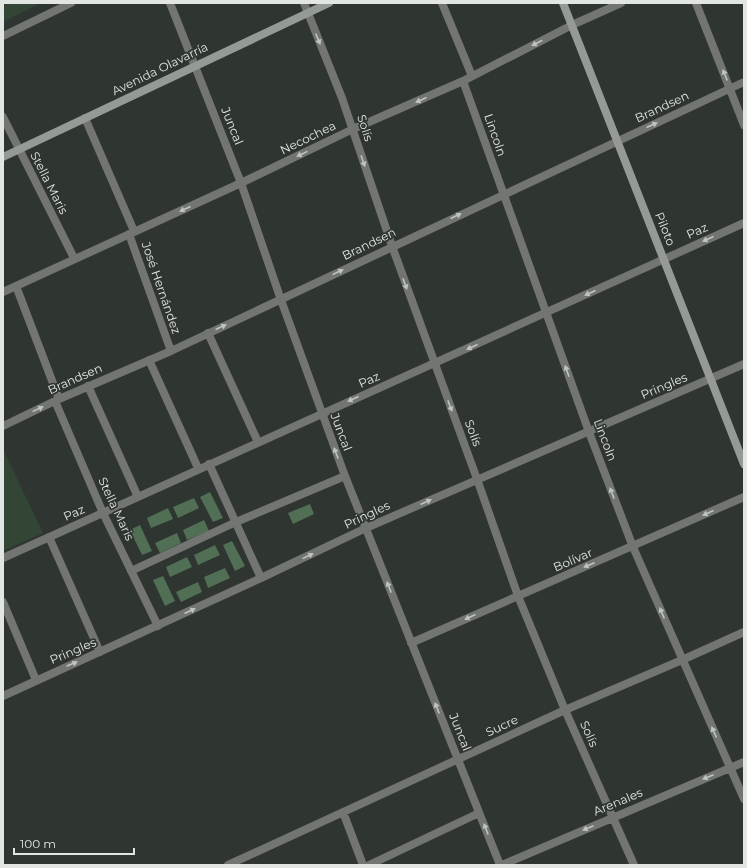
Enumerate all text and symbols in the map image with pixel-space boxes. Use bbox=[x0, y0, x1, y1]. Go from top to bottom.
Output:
one-way arrow bbox=[315, 34, 321, 45]
street label: Avenida Olavarría bbox=[109, 39, 210, 98]
one-way arrow bbox=[532, 40, 543, 46]
one-way arrow bbox=[721, 69, 727, 81]
street label: Brandsen bbox=[632, 88, 691, 126]
one-way arrow bbox=[414, 97, 426, 103]
street label: Juncal bbox=[218, 104, 247, 147]
street label: Lincoln bbox=[481, 112, 510, 158]
street label: Solís bbox=[354, 113, 377, 143]
street label: Necochea bbox=[277, 118, 338, 157]
one-way arrow bbox=[647, 122, 658, 128]
street label: Stella Maris bbox=[27, 149, 72, 217]
one-way arrow bbox=[297, 151, 308, 157]
one-way arrow bbox=[360, 155, 366, 167]
one-way arrow bbox=[179, 206, 190, 212]
street label: Piloto bbox=[652, 210, 679, 248]
one-way arrow bbox=[450, 213, 461, 219]
street label: Paz bbox=[684, 219, 710, 242]
street label: Brandsen bbox=[339, 224, 398, 263]
one-way arrow bbox=[702, 236, 714, 242]
street label: José Hernández bbox=[138, 239, 184, 336]
one-way arrow bbox=[333, 269, 344, 275]
one-way arrow bbox=[403, 278, 409, 290]
one-way arrow bbox=[585, 290, 596, 296]
one-way arrow bbox=[215, 324, 226, 330]
one-way arrow bbox=[466, 344, 478, 350]
street label: Brandsen bbox=[45, 360, 104, 397]
one-way arrow bbox=[564, 365, 570, 377]
street label: Paz bbox=[356, 368, 382, 391]
street label: Pringles bbox=[638, 369, 689, 402]
one-way arrow bbox=[347, 397, 359, 403]
one-way arrow bbox=[448, 400, 454, 412]
one-way arrow bbox=[33, 406, 44, 412]
street label: Juncal bbox=[327, 410, 356, 453]
street label: Solís bbox=[462, 417, 485, 448]
street label: Lincoln bbox=[591, 417, 620, 463]
one-way arrow bbox=[333, 447, 339, 459]
street label: Stella Maris bbox=[95, 475, 138, 543]
one-way arrow bbox=[609, 487, 615, 499]
street label: Pringles bbox=[341, 497, 392, 532]
one-way arrow bbox=[421, 498, 433, 504]
street label: Paz bbox=[61, 501, 87, 524]
one-way arrow bbox=[703, 510, 714, 516]
street label: Bolívar bbox=[551, 545, 595, 574]
one-way arrow bbox=[302, 553, 314, 559]
one-way arrow bbox=[583, 563, 595, 569]
one-way arrow bbox=[385, 581, 391, 593]
one-way arrow bbox=[658, 607, 664, 619]
one-way arrow bbox=[185, 608, 196, 614]
one-way arrow bbox=[464, 614, 476, 620]
street label: Pringles bbox=[47, 634, 98, 667]
one-way arrow bbox=[66, 661, 77, 667]
one-way arrow bbox=[434, 702, 441, 714]
street label: Juncal bbox=[446, 710, 475, 753]
street label: Sucre bbox=[483, 712, 520, 740]
street label: Solís bbox=[577, 718, 602, 749]
one-way arrow bbox=[711, 726, 718, 738]
one-way arrow bbox=[703, 774, 714, 780]
street label: Arenales bbox=[591, 784, 645, 819]
one-way arrow bbox=[482, 822, 488, 834]
one-way arrow bbox=[583, 825, 594, 831]
scale bar bbox=[14, 830, 134, 856]
text: 100 m bbox=[20, 836, 56, 851]

